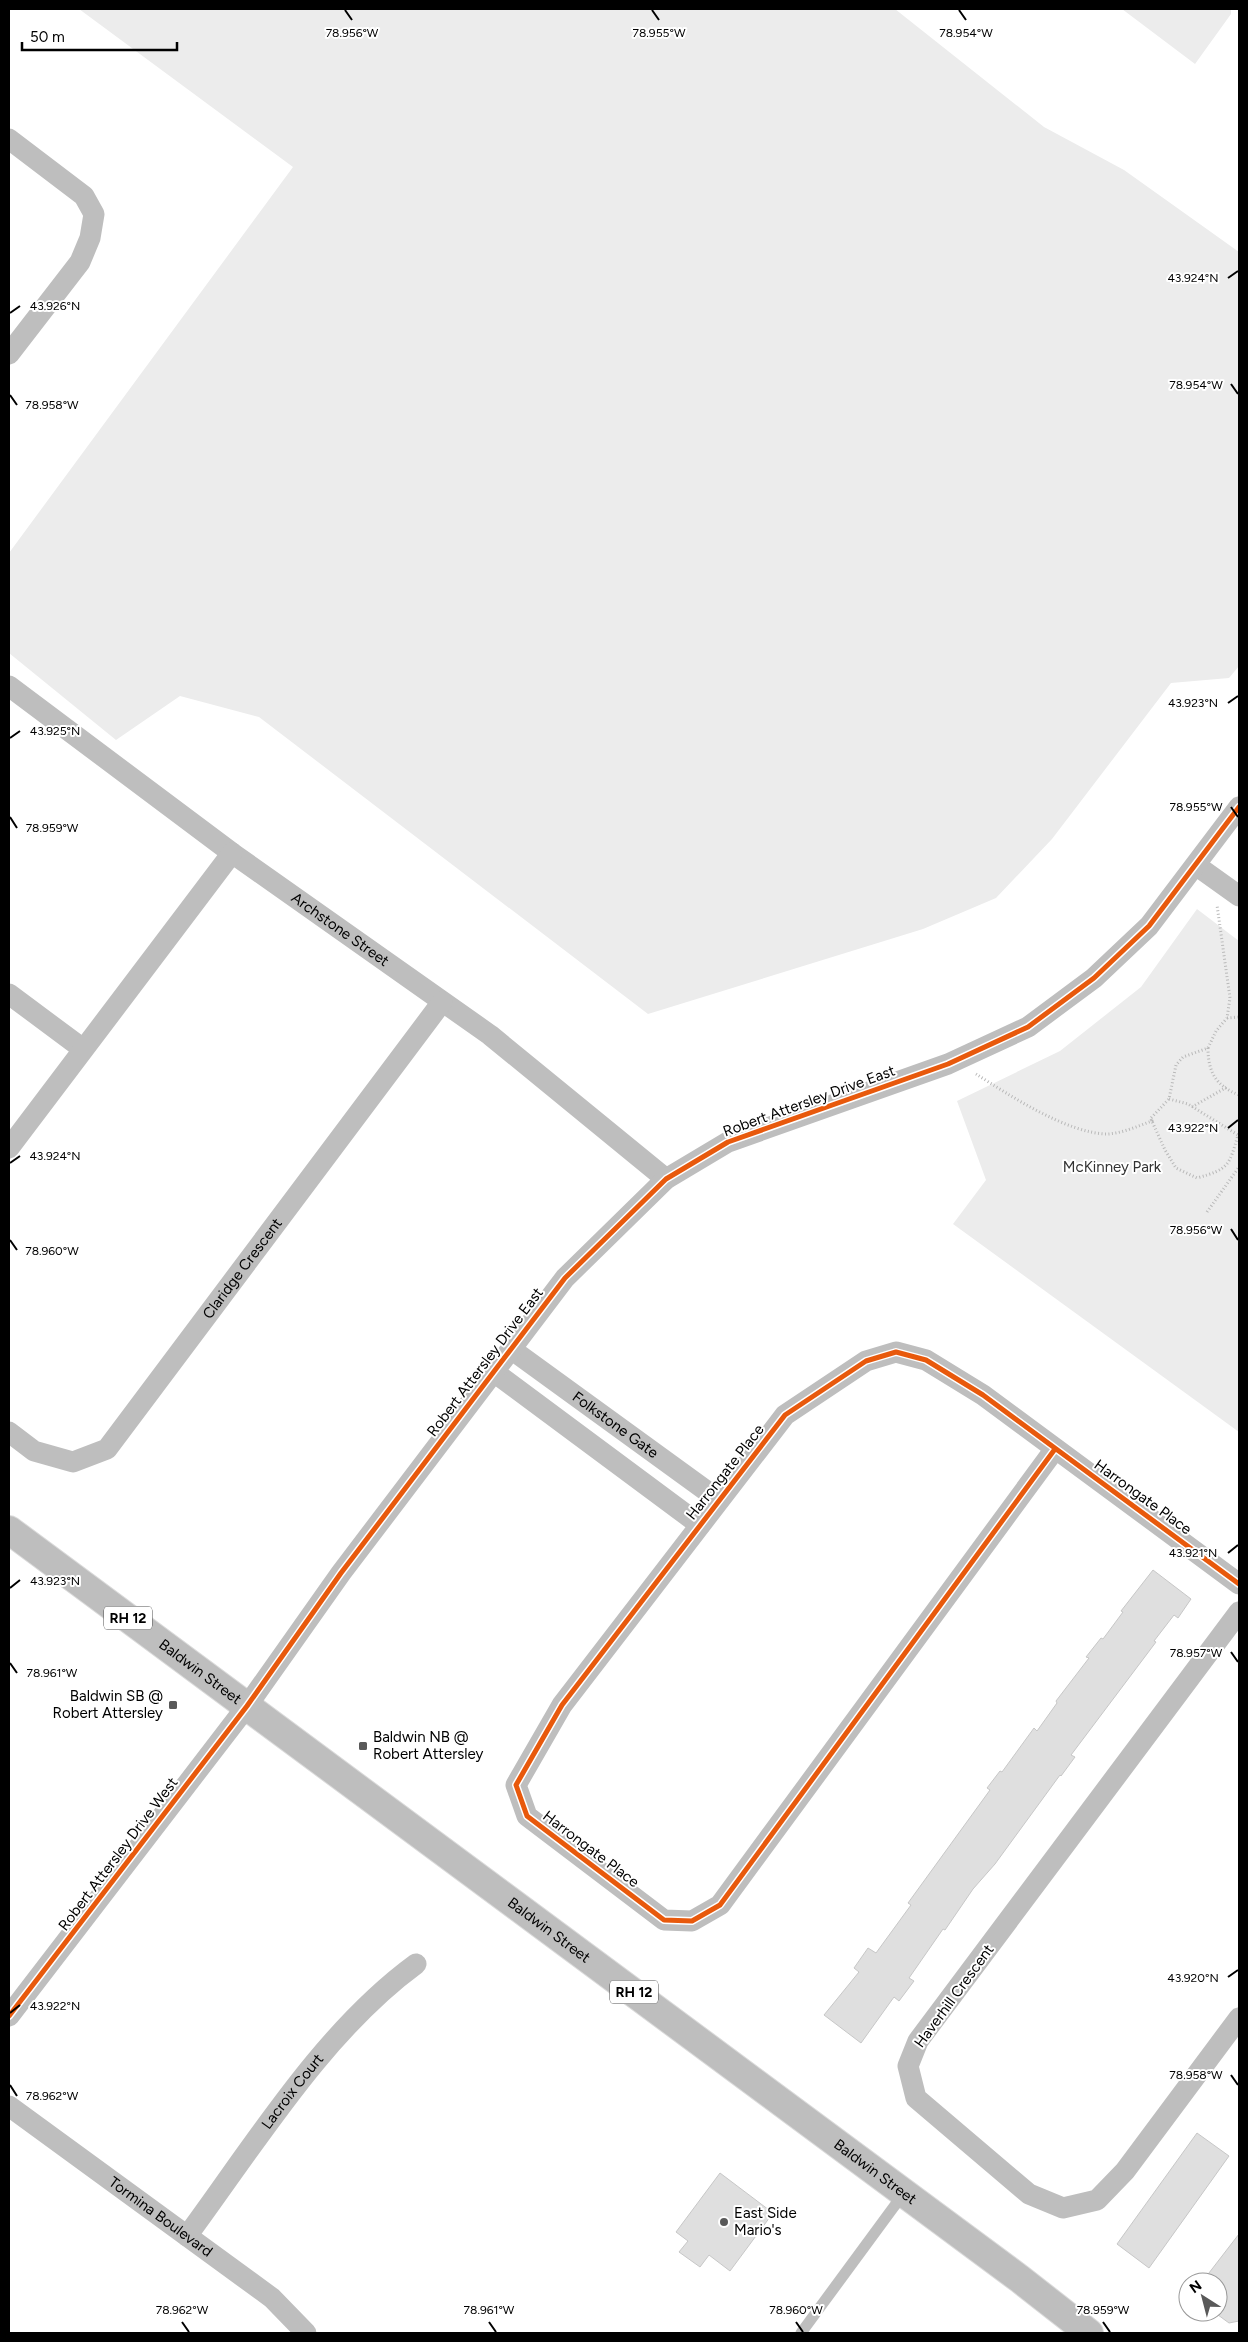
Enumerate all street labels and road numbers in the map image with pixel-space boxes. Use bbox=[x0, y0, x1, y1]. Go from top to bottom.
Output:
street label: Archstone Street bbox=[288, 889, 393, 970]
street label: Robert Attersley Drive East bbox=[721, 1061, 898, 1141]
street label: Claridge Crescent bbox=[199, 1214, 286, 1322]
street label: Robert Attersley Drive East bbox=[423, 1284, 547, 1440]
street label: Folkstone Gate bbox=[569, 1388, 662, 1462]
street label: Harrongate Place bbox=[682, 1421, 768, 1523]
street label: Harrongate Place bbox=[1091, 1456, 1195, 1538]
road number: RH 12 bbox=[104, 1606, 152, 1630]
street label: Baldwin Street bbox=[155, 1635, 245, 1708]
street label: Robert Attersley Drive West bbox=[55, 1774, 182, 1934]
street label: Harrongate Place bbox=[539, 1807, 643, 1891]
street label: Baldwin Street bbox=[504, 1894, 594, 1967]
street label: Haverhill Crescent bbox=[910, 1941, 998, 2051]
road number: RH 12 bbox=[610, 1980, 658, 2004]
street label: Lacroix Court bbox=[258, 2050, 328, 2133]
street label: Baldwin Street bbox=[830, 2135, 920, 2208]
street label: Tormina Boulevard bbox=[106, 2173, 216, 2261]

